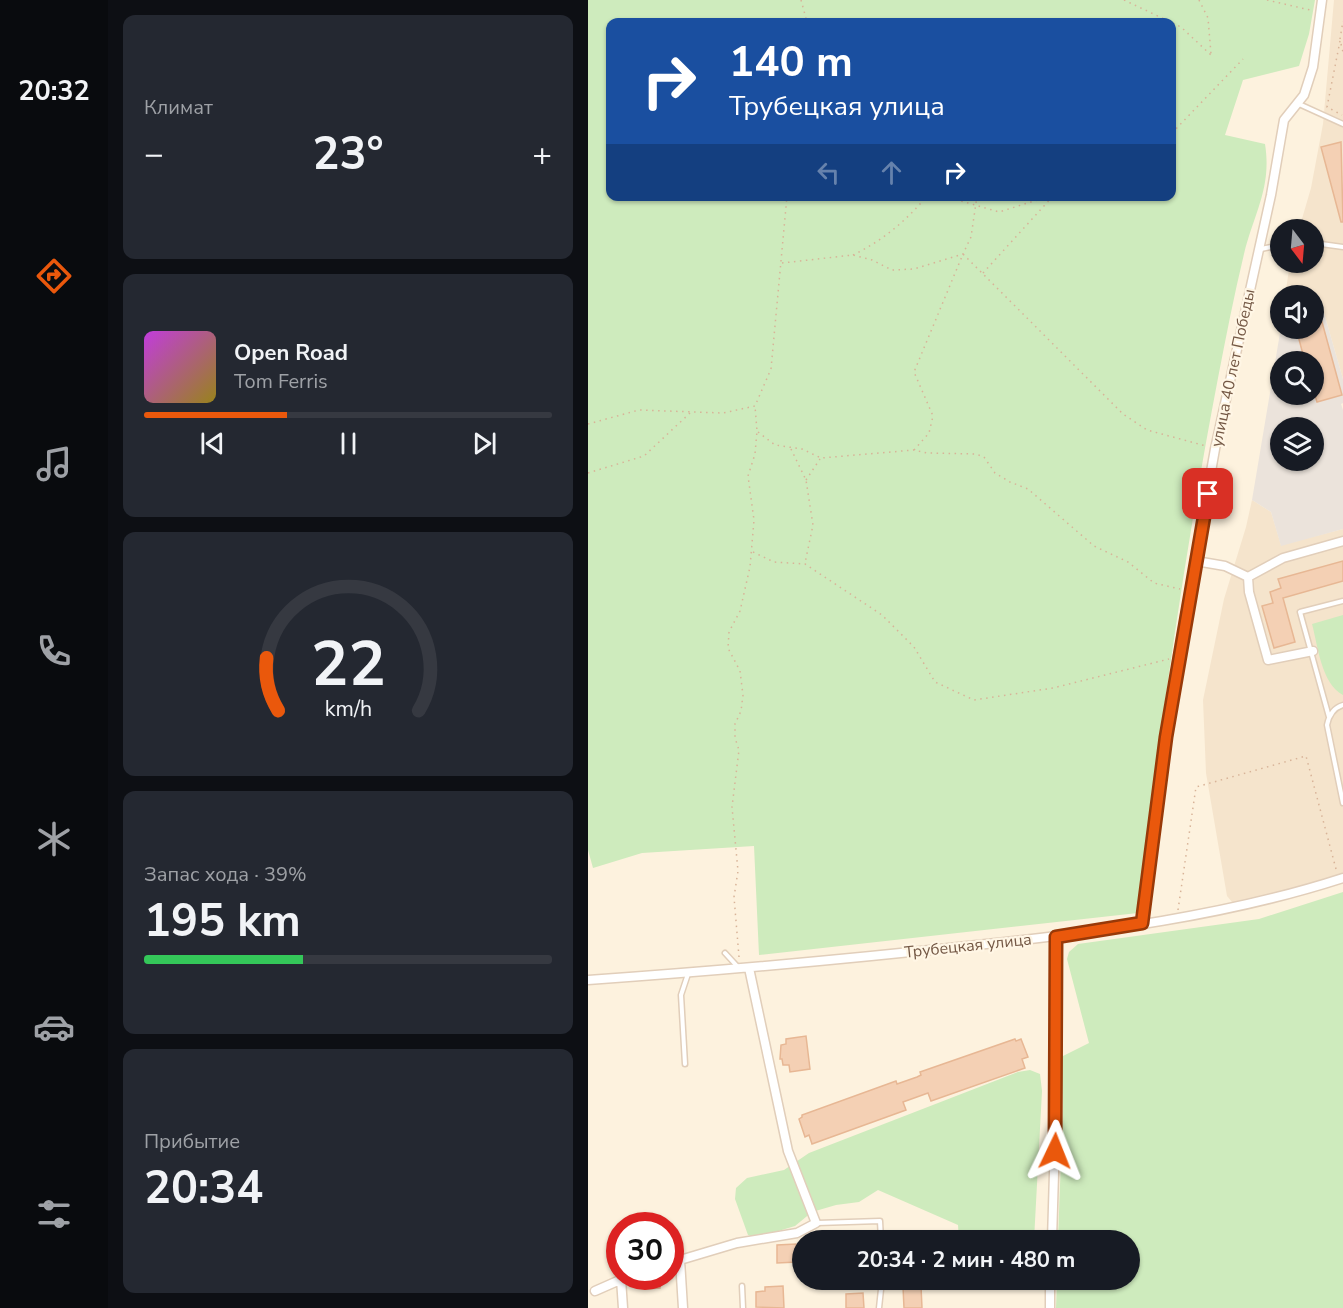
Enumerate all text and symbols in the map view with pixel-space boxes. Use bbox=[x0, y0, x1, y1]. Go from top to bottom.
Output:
text: 140 m bbox=[729, 34, 853, 91]
icon: right bbox=[630, 42, 708, 120]
text: 20:32 bbox=[18, 73, 90, 110]
text: Трубецкая улица bbox=[729, 88, 945, 125]
text: Климат bbox=[144, 94, 213, 121]
text: 23° bbox=[312, 124, 384, 185]
text: − bbox=[144, 132, 164, 177]
text: + bbox=[532, 132, 552, 177]
icon: left bbox=[812, 156, 845, 189]
icon: ahead bbox=[875, 156, 908, 189]
icon: right bbox=[938, 156, 971, 189]
north arrow bbox=[1270, 219, 1324, 273]
map controls bbox=[1270, 219, 1324, 471]
icon: directions bbox=[33, 255, 75, 297]
button: sound bbox=[1270, 285, 1324, 339]
street label: улица 40 лет Победы bbox=[1205, 287, 1261, 449]
text: Open Road bbox=[234, 338, 348, 368]
button: search bbox=[1270, 351, 1324, 405]
text: Tom Ferris bbox=[234, 368, 328, 395]
button: layers bbox=[1270, 417, 1324, 471]
icon: previous bbox=[196, 427, 229, 460]
icon: pause bbox=[332, 427, 365, 460]
icon: next bbox=[468, 427, 501, 460]
icon: music bbox=[33, 443, 75, 485]
pin bbox=[1182, 468, 1233, 519]
icon: arrive bbox=[1191, 477, 1224, 510]
text: 22 bbox=[311, 622, 385, 707]
icon: phone bbox=[33, 630, 75, 672]
text: km/h bbox=[324, 694, 372, 724]
icon: climate bbox=[33, 818, 75, 860]
text: Запас хода · 39% bbox=[144, 861, 307, 888]
text: 195 km bbox=[144, 891, 301, 952]
street label: Трубецкая улица bbox=[903, 928, 1033, 964]
icon: car bbox=[33, 1006, 75, 1048]
position arrow bbox=[1023, 1119, 1087, 1183]
text: Прибытие bbox=[144, 1128, 240, 1155]
text: 20:34 bbox=[144, 1158, 263, 1219]
icon: filters bbox=[33, 1193, 75, 1235]
speed limit sign: 30 bbox=[606, 1212, 684, 1290]
text: 20:34 · 2 мин · 480 m bbox=[857, 1245, 1075, 1275]

